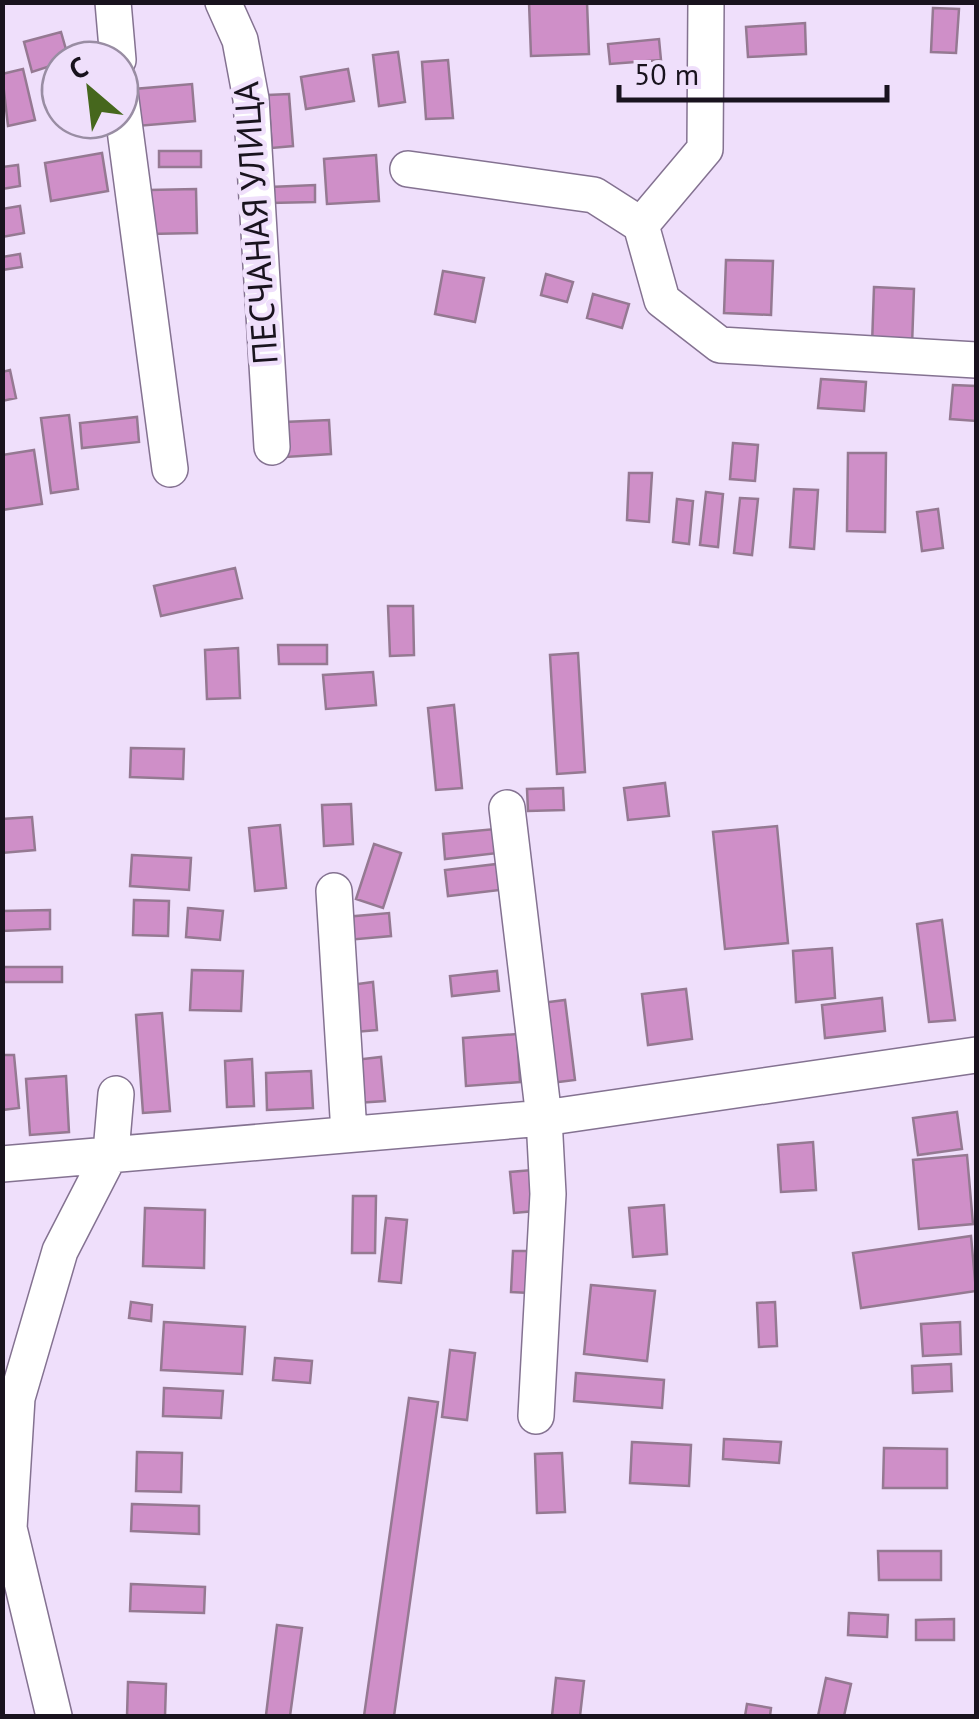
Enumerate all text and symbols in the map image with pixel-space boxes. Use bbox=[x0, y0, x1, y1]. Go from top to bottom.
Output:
north arrow bbox=[40, 40, 140, 140]
scale bar bbox=[619, 40, 886, 102]
text: С bbox=[62, 47, 94, 87]
text: 50 m bbox=[634, 54, 699, 93]
street label: ПЕСЧАНАЯ УЛИЦА bbox=[222, 80, 288, 366]

